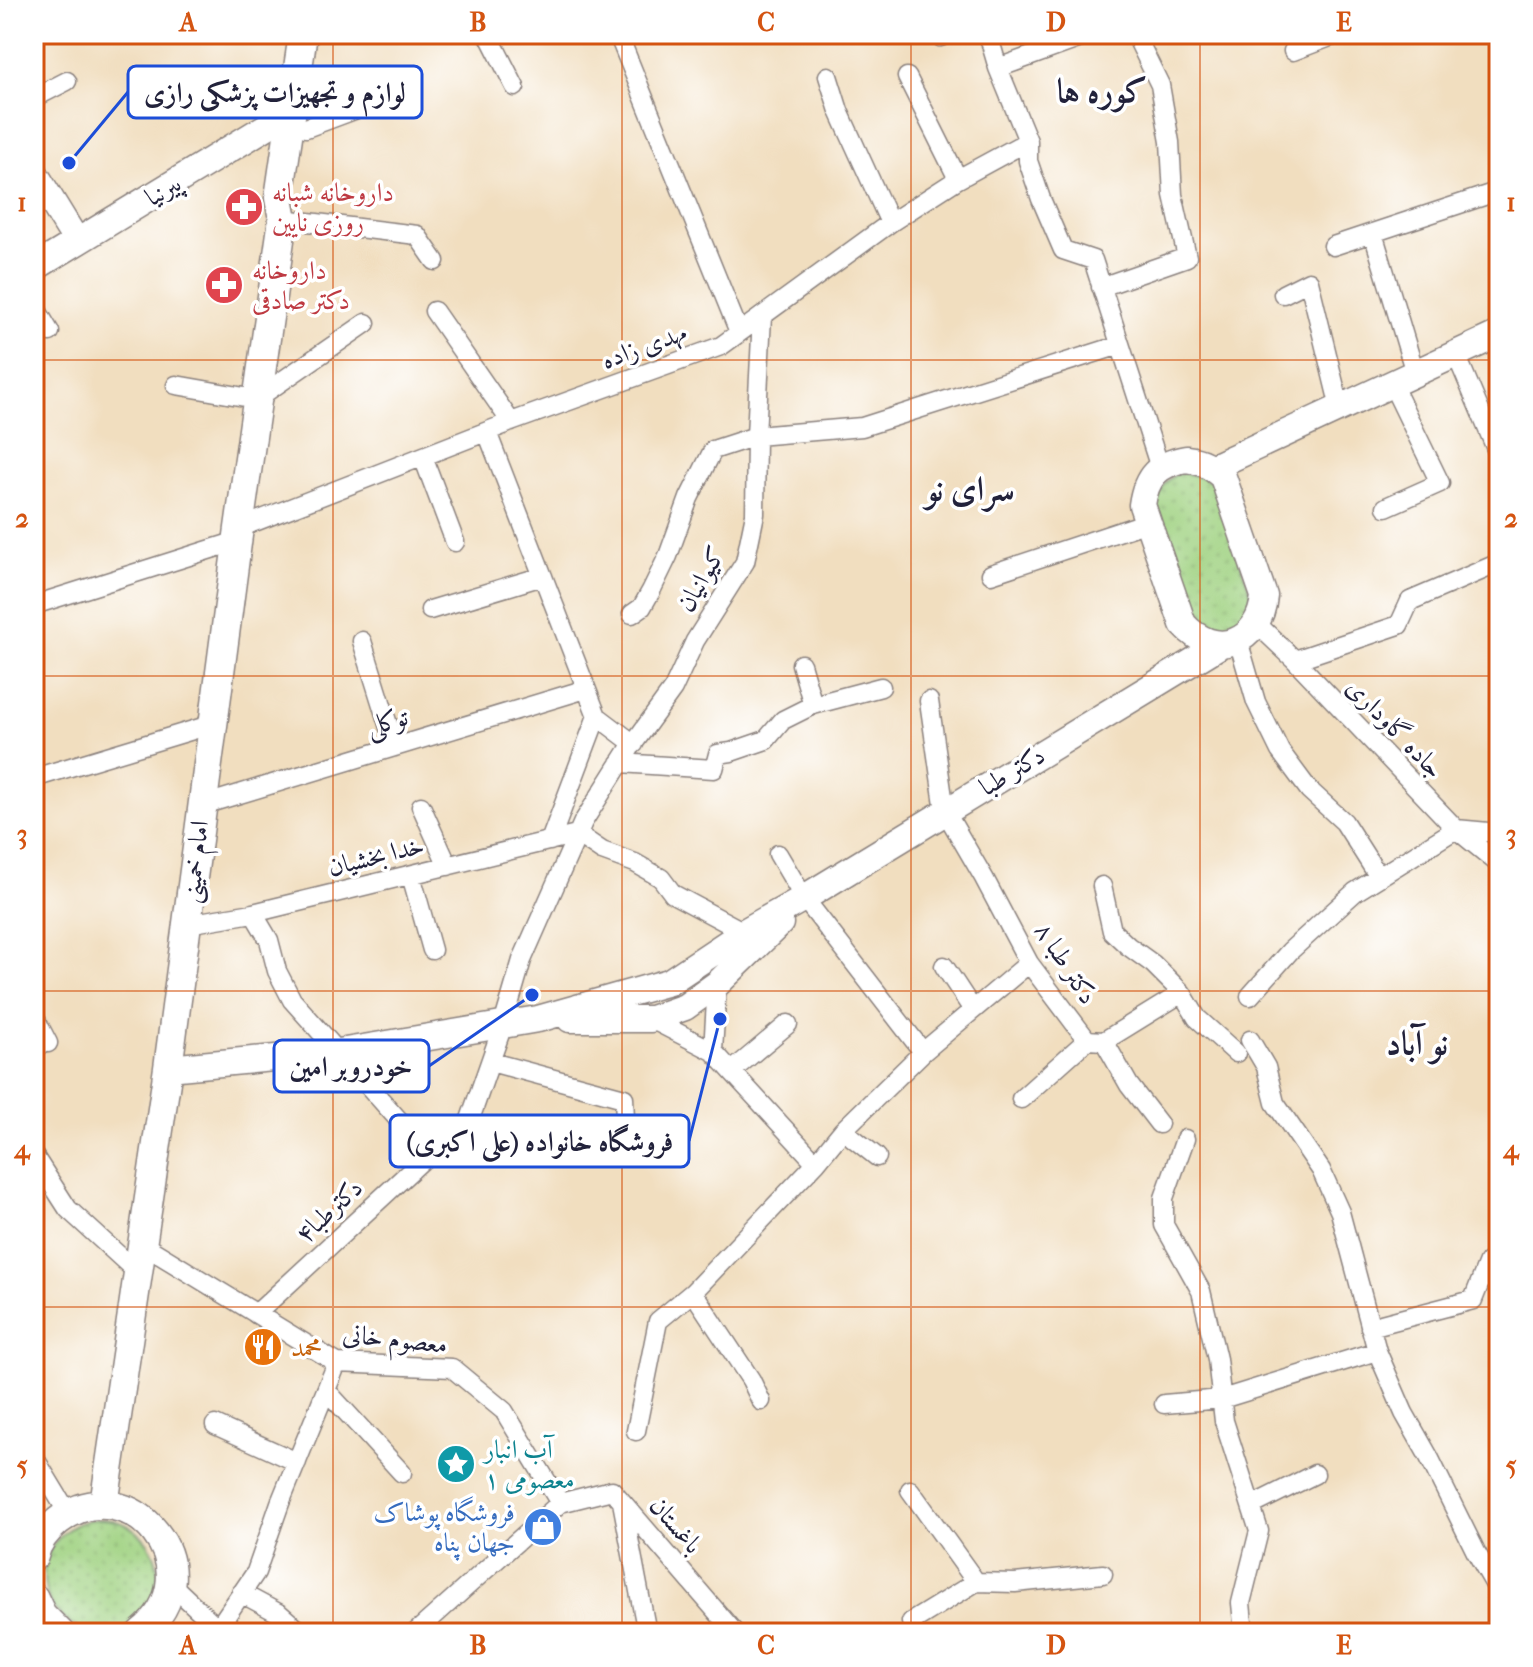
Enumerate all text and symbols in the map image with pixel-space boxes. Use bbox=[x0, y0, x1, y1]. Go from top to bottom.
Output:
text: A bbox=[178, 7, 198, 38]
text: B bbox=[470, 7, 487, 38]
text: C bbox=[757, 7, 775, 38]
text: D bbox=[1046, 7, 1066, 38]
text: E bbox=[1336, 7, 1352, 38]
callout: لوازم و تجهیزات پزشکی رازی bbox=[128, 66, 422, 118]
district label: کوره ها bbox=[1057, 71, 1147, 113]
text: لوازم و تجهیزات پزشکی رازی bbox=[144, 76, 406, 117]
street label: پیرنیا bbox=[139, 167, 189, 215]
place label: داروخانه شبانه روزی نایین bbox=[272, 177, 394, 238]
pharmacy icon: داروخانه شبانه روزی نایین bbox=[223, 186, 265, 228]
text: 1 bbox=[17, 187, 27, 218]
text: 1 bbox=[1506, 187, 1516, 218]
place label: داروخانه دکتر صادقی bbox=[252, 255, 350, 316]
pharmacy icon: داروخانه دکتر صادقی bbox=[203, 264, 245, 306]
street label: مهدی زاده bbox=[597, 316, 691, 377]
district label: سرای نو bbox=[921, 469, 1015, 512]
text: 2 bbox=[15, 503, 29, 534]
text: 2 bbox=[1504, 503, 1518, 534]
street label: کیوانیان bbox=[670, 541, 733, 618]
street label: جاده گاوداری bbox=[1340, 672, 1450, 784]
street label: توکلی bbox=[362, 701, 414, 746]
street label: دکتر طبا bbox=[974, 740, 1050, 802]
text: 3 bbox=[17, 819, 27, 850]
street label: امام خمینی bbox=[175, 819, 222, 906]
text: 3 bbox=[1506, 819, 1516, 850]
street label: خدا بخشیان bbox=[325, 829, 427, 884]
street label: دکتر طبا ۸ bbox=[1028, 916, 1104, 1010]
district label: نو آباد bbox=[1386, 1022, 1448, 1065]
callout: خودروبر امین bbox=[274, 1040, 429, 1092]
text: خودروبر امین bbox=[289, 1050, 413, 1084]
callout: فروشگاه خانواده (علی اکبری) bbox=[390, 1115, 689, 1167]
text: فروشگاه خانواده (علی اکبری) bbox=[406, 1123, 674, 1163]
text: 4 bbox=[13, 1134, 31, 1166]
text: 4 bbox=[1502, 1134, 1520, 1166]
street label: دکترطبا۴ bbox=[289, 1172, 369, 1250]
street label: معصوم خانی bbox=[340, 1318, 449, 1367]
restaurant icon: محمد bbox=[242, 1326, 284, 1368]
place label: محمد bbox=[291, 1332, 322, 1363]
place label: آب انبار معصومی ۱ bbox=[481, 1434, 575, 1496]
place icon: آب انبار معصومی ۱ bbox=[435, 1443, 477, 1485]
text: 5 bbox=[16, 1450, 28, 1481]
text: 5 bbox=[1505, 1450, 1517, 1481]
street label: باغستان bbox=[643, 1490, 709, 1560]
place label: فروشگاه پوشاک جهان پناه bbox=[374, 1496, 515, 1561]
shop icon: فروشگاه پوشاک جهان پناه bbox=[522, 1506, 564, 1548]
text: A bbox=[178, 1630, 198, 1661]
text: B bbox=[470, 1630, 487, 1661]
text: C bbox=[757, 1630, 775, 1661]
text: D bbox=[1046, 1630, 1066, 1661]
text: E bbox=[1336, 1630, 1352, 1661]

